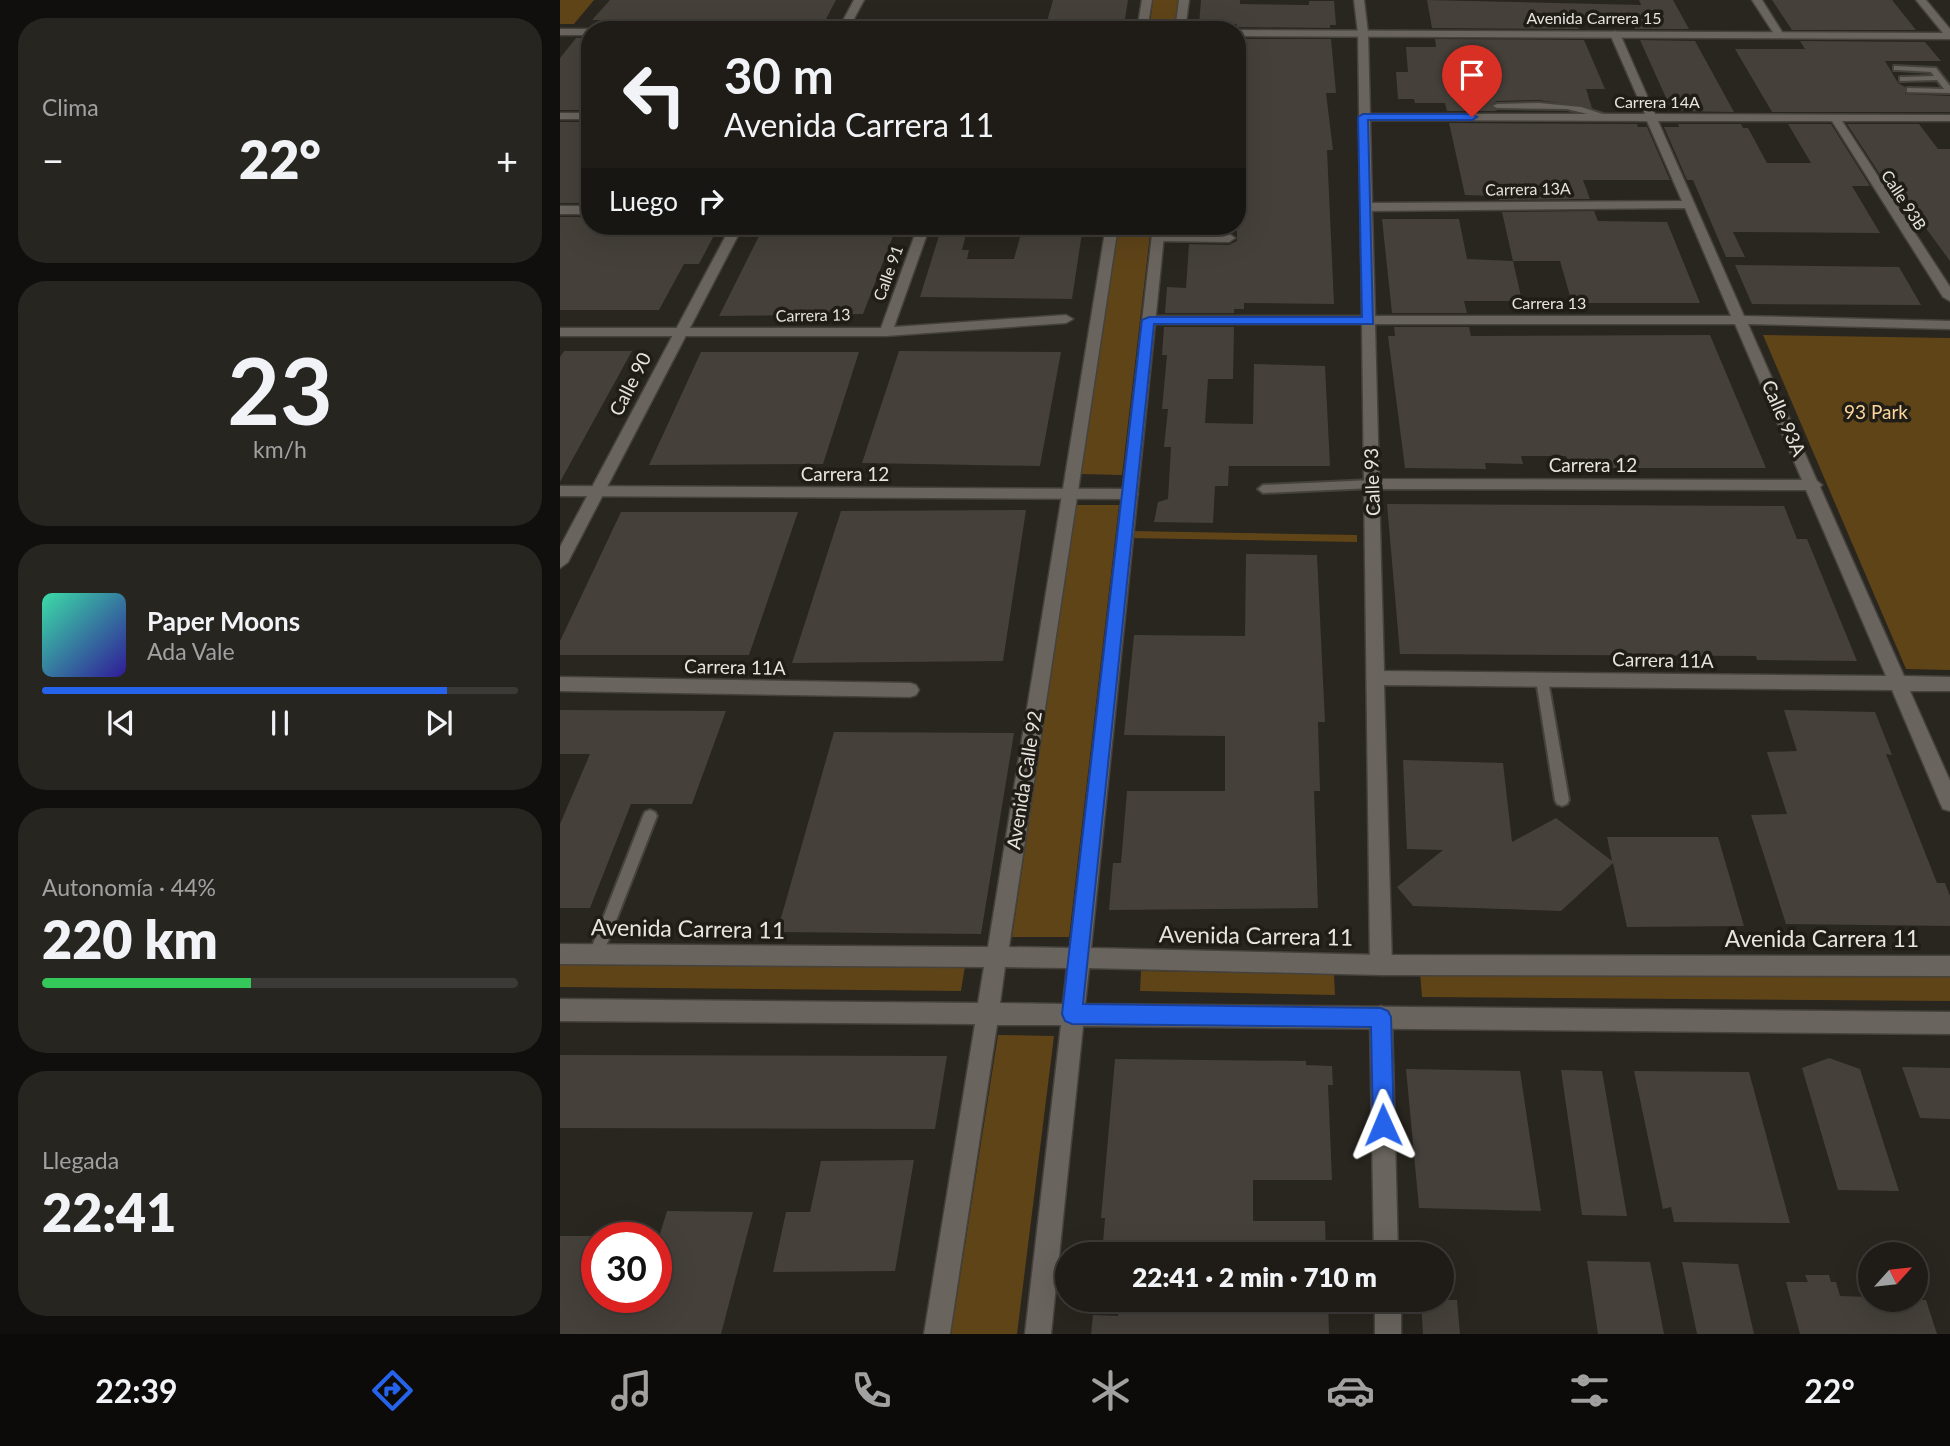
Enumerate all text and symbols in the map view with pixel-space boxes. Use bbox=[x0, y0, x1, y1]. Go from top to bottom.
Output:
street label: Avenida Carrera 15 bbox=[1526, 8, 1662, 27]
pin bbox=[1442, 45, 1502, 117]
text: 30 m bbox=[724, 46, 834, 104]
icon: left bbox=[609, 49, 700, 140]
icon: arrive bbox=[1453, 56, 1491, 94]
street label: Carrera 14A bbox=[1614, 92, 1700, 111]
text: Clima bbox=[42, 93, 99, 121]
text: Avenida Carrera 11 bbox=[724, 105, 994, 144]
text: 22° bbox=[239, 128, 321, 190]
text: − bbox=[42, 137, 64, 183]
text: + bbox=[496, 137, 518, 183]
street label: Calle 93B bbox=[1878, 166, 1931, 233]
street label: Carrera 13A bbox=[1485, 178, 1571, 199]
icon: right bbox=[692, 182, 730, 220]
text: Luego bbox=[609, 185, 678, 217]
street label: Calle 91 bbox=[869, 243, 906, 303]
street label: Carrera 13 bbox=[1512, 293, 1586, 312]
street label: Carrera 13 bbox=[775, 304, 851, 325]
text: 23 bbox=[227, 335, 333, 444]
street label: Calle 90 bbox=[604, 348, 655, 419]
street label: Calle 93A bbox=[1757, 376, 1811, 460]
park label: 93 Park bbox=[1844, 400, 1908, 423]
text: km/h bbox=[253, 435, 307, 463]
street label: Calle 93 bbox=[1359, 448, 1384, 516]
street label: Carrera 12 bbox=[1549, 453, 1637, 476]
street label: Carrera 12 bbox=[801, 462, 889, 485]
text: Paper Moons bbox=[147, 605, 300, 637]
text: Ada Vale bbox=[147, 637, 235, 665]
street label: Carrera 11A bbox=[1612, 647, 1714, 672]
street label: Carrera 11A bbox=[684, 654, 786, 679]
icon: previous bbox=[102, 704, 140, 742]
icon: pause bbox=[261, 704, 299, 742]
icon: next bbox=[420, 704, 458, 742]
street label: Avenida Calle 92 bbox=[1001, 709, 1046, 851]
text: Autonomía · 44% bbox=[42, 873, 216, 901]
text: 220 km bbox=[42, 908, 218, 970]
street label: Avenida Carrera 11 bbox=[591, 912, 785, 944]
street label: Avenida Carrera 11 bbox=[1159, 919, 1353, 951]
street label: Avenida Carrera 11 bbox=[1725, 924, 1919, 952]
position arrow bbox=[1346, 1088, 1420, 1162]
text: Llegada bbox=[42, 1146, 119, 1174]
text: 22:41 bbox=[42, 1181, 176, 1243]
speed limit sign: 30 bbox=[581, 1222, 672, 1313]
north arrow bbox=[1858, 1242, 1928, 1312]
map controls bbox=[1858, 1242, 1928, 1312]
text: 22:41 · 2 min · 710 m bbox=[1132, 1261, 1377, 1293]
icon: directions bbox=[368, 1366, 417, 1415]
icon: music bbox=[607, 1366, 656, 1415]
icon: phone bbox=[847, 1366, 896, 1415]
icon: climate bbox=[1086, 1366, 1135, 1415]
icon: car bbox=[1326, 1366, 1375, 1415]
icon: filters bbox=[1565, 1366, 1614, 1415]
text: 22:39 bbox=[95, 1371, 178, 1410]
text: 22° bbox=[1804, 1371, 1855, 1410]

